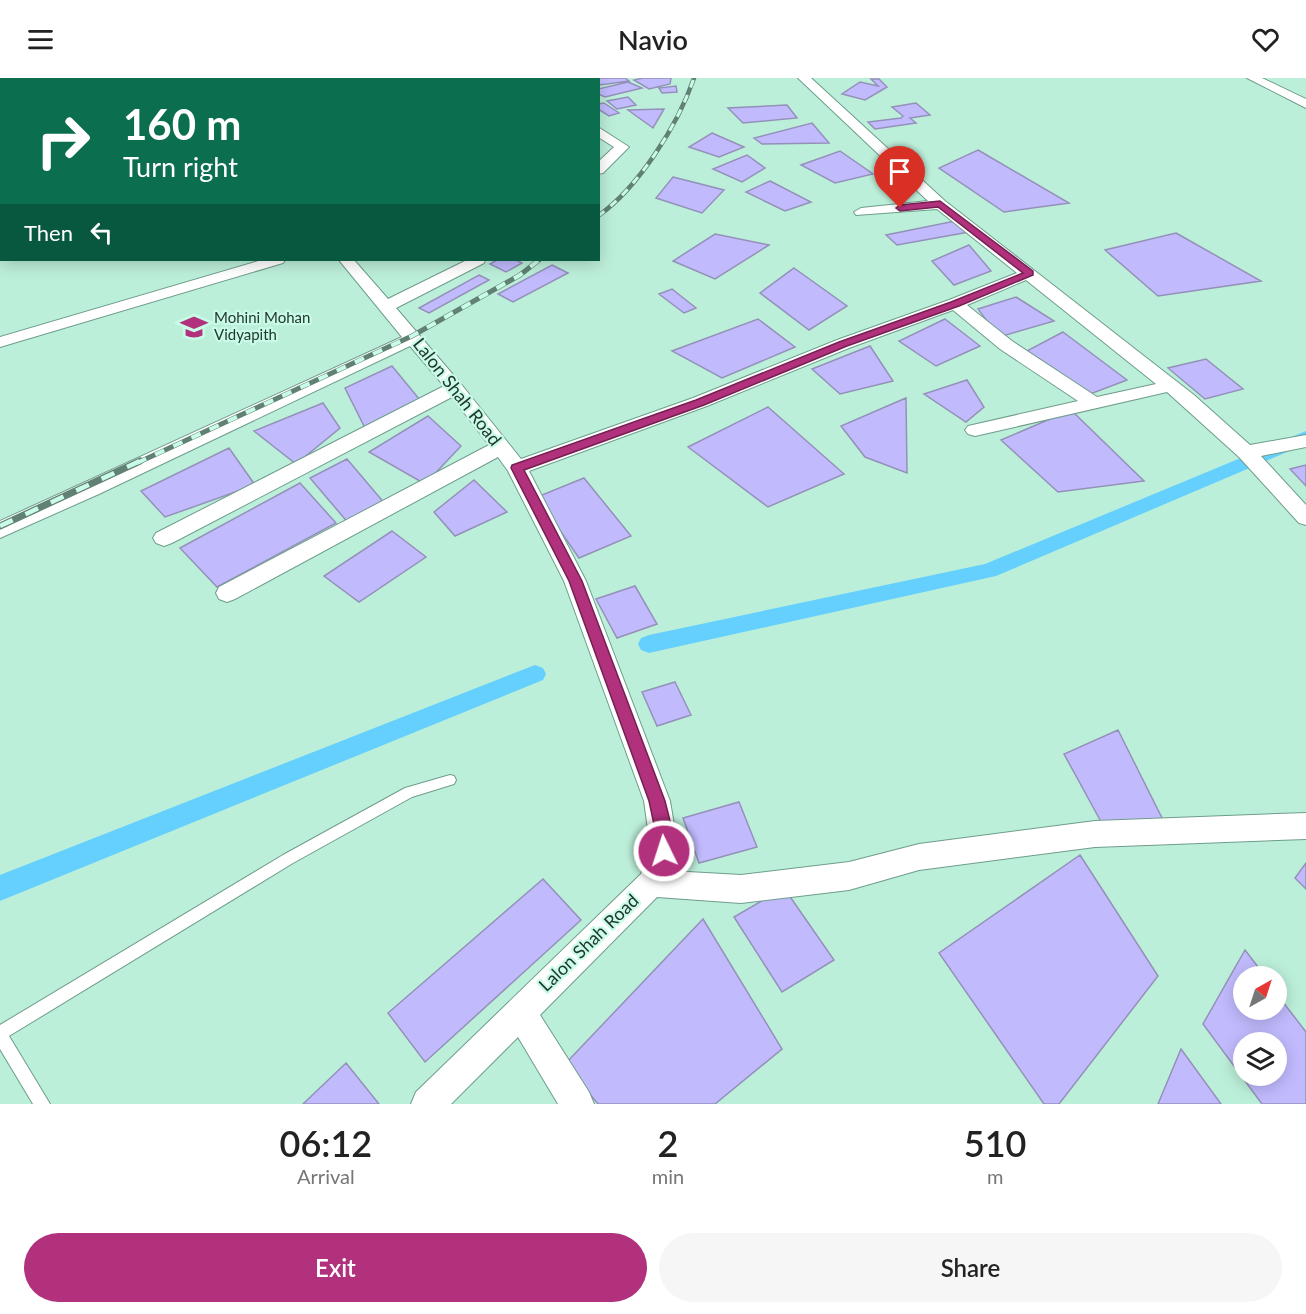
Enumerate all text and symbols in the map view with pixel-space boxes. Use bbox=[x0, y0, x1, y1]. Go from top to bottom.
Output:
icon: menu bbox=[24, 23, 57, 56]
text: Navio bbox=[618, 23, 688, 56]
icon: heart bbox=[1249, 23, 1282, 56]
text: 160 m bbox=[123, 99, 241, 149]
icon: right bbox=[24, 102, 102, 180]
pin bbox=[874, 146, 925, 208]
text: Turn right bbox=[123, 150, 238, 183]
icon: arrive bbox=[883, 155, 916, 188]
icon: left bbox=[85, 216, 118, 249]
text: Then bbox=[24, 219, 73, 246]
place label: Mohini Mohan Vidyapith bbox=[214, 308, 310, 343]
school or university icon: Mohini Mohan Vidyapith bbox=[179, 312, 209, 342]
street label: Lalon Shah Road bbox=[409, 333, 507, 450]
position arrow bbox=[632, 819, 696, 883]
street label: Lalon Shah Road bbox=[534, 889, 643, 996]
north arrow bbox=[1233, 966, 1287, 1020]
map controls bbox=[1233, 966, 1287, 1086]
button: layers bbox=[1233, 1032, 1287, 1086]
text: 06:12 bbox=[280, 1121, 372, 1165]
text: 2 bbox=[658, 1121, 678, 1165]
text: 510 bbox=[964, 1121, 1026, 1165]
text: Arrival bbox=[297, 1164, 355, 1188]
text: min bbox=[652, 1164, 684, 1188]
text: m bbox=[987, 1164, 1003, 1188]
button: Exit bbox=[24, 1233, 647, 1302]
button: Share bbox=[659, 1233, 1282, 1302]

